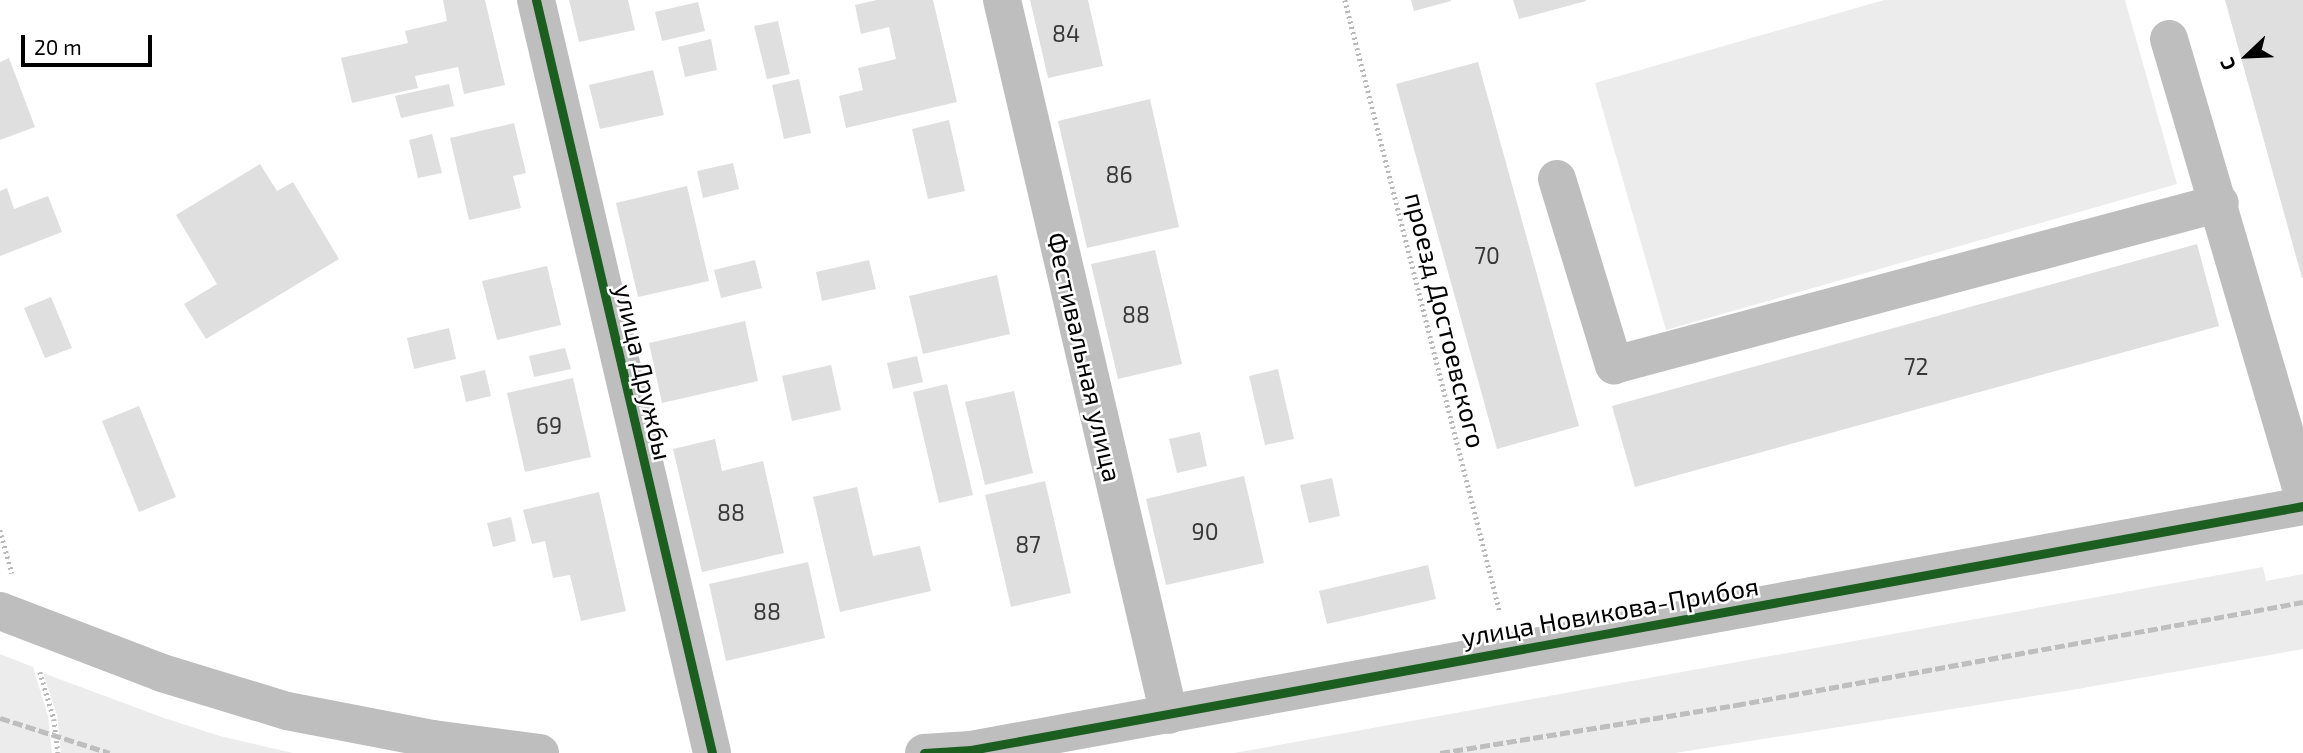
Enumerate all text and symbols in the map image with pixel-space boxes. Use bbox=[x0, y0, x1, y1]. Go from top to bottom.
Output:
house number: 84 bbox=[1052, 19, 1080, 47]
scale bar bbox=[24, 21, 156, 65]
north arrow bbox=[2212, 21, 2282, 91]
text: 20 m bbox=[34, 34, 82, 59]
text: С bbox=[2214, 55, 2240, 74]
house number: 86 bbox=[1105, 160, 1133, 188]
street label: проезд Достоевского bbox=[1399, 189, 1493, 451]
street label: Фестивальная улица bbox=[1041, 229, 1129, 485]
house number: 70 bbox=[1474, 241, 1500, 269]
street label: улица Дружбы bbox=[609, 281, 679, 463]
house number: 88 bbox=[1122, 300, 1150, 328]
house number: 72 bbox=[1904, 352, 1928, 380]
house number: 69 bbox=[536, 411, 562, 439]
house number: 88 bbox=[717, 498, 745, 526]
house number: 90 bbox=[1191, 517, 1219, 545]
house number: 87 bbox=[1015, 530, 1041, 558]
street label: улица Новикова-Прибоя bbox=[1459, 569, 1761, 653]
house number: 88 bbox=[753, 597, 781, 625]

